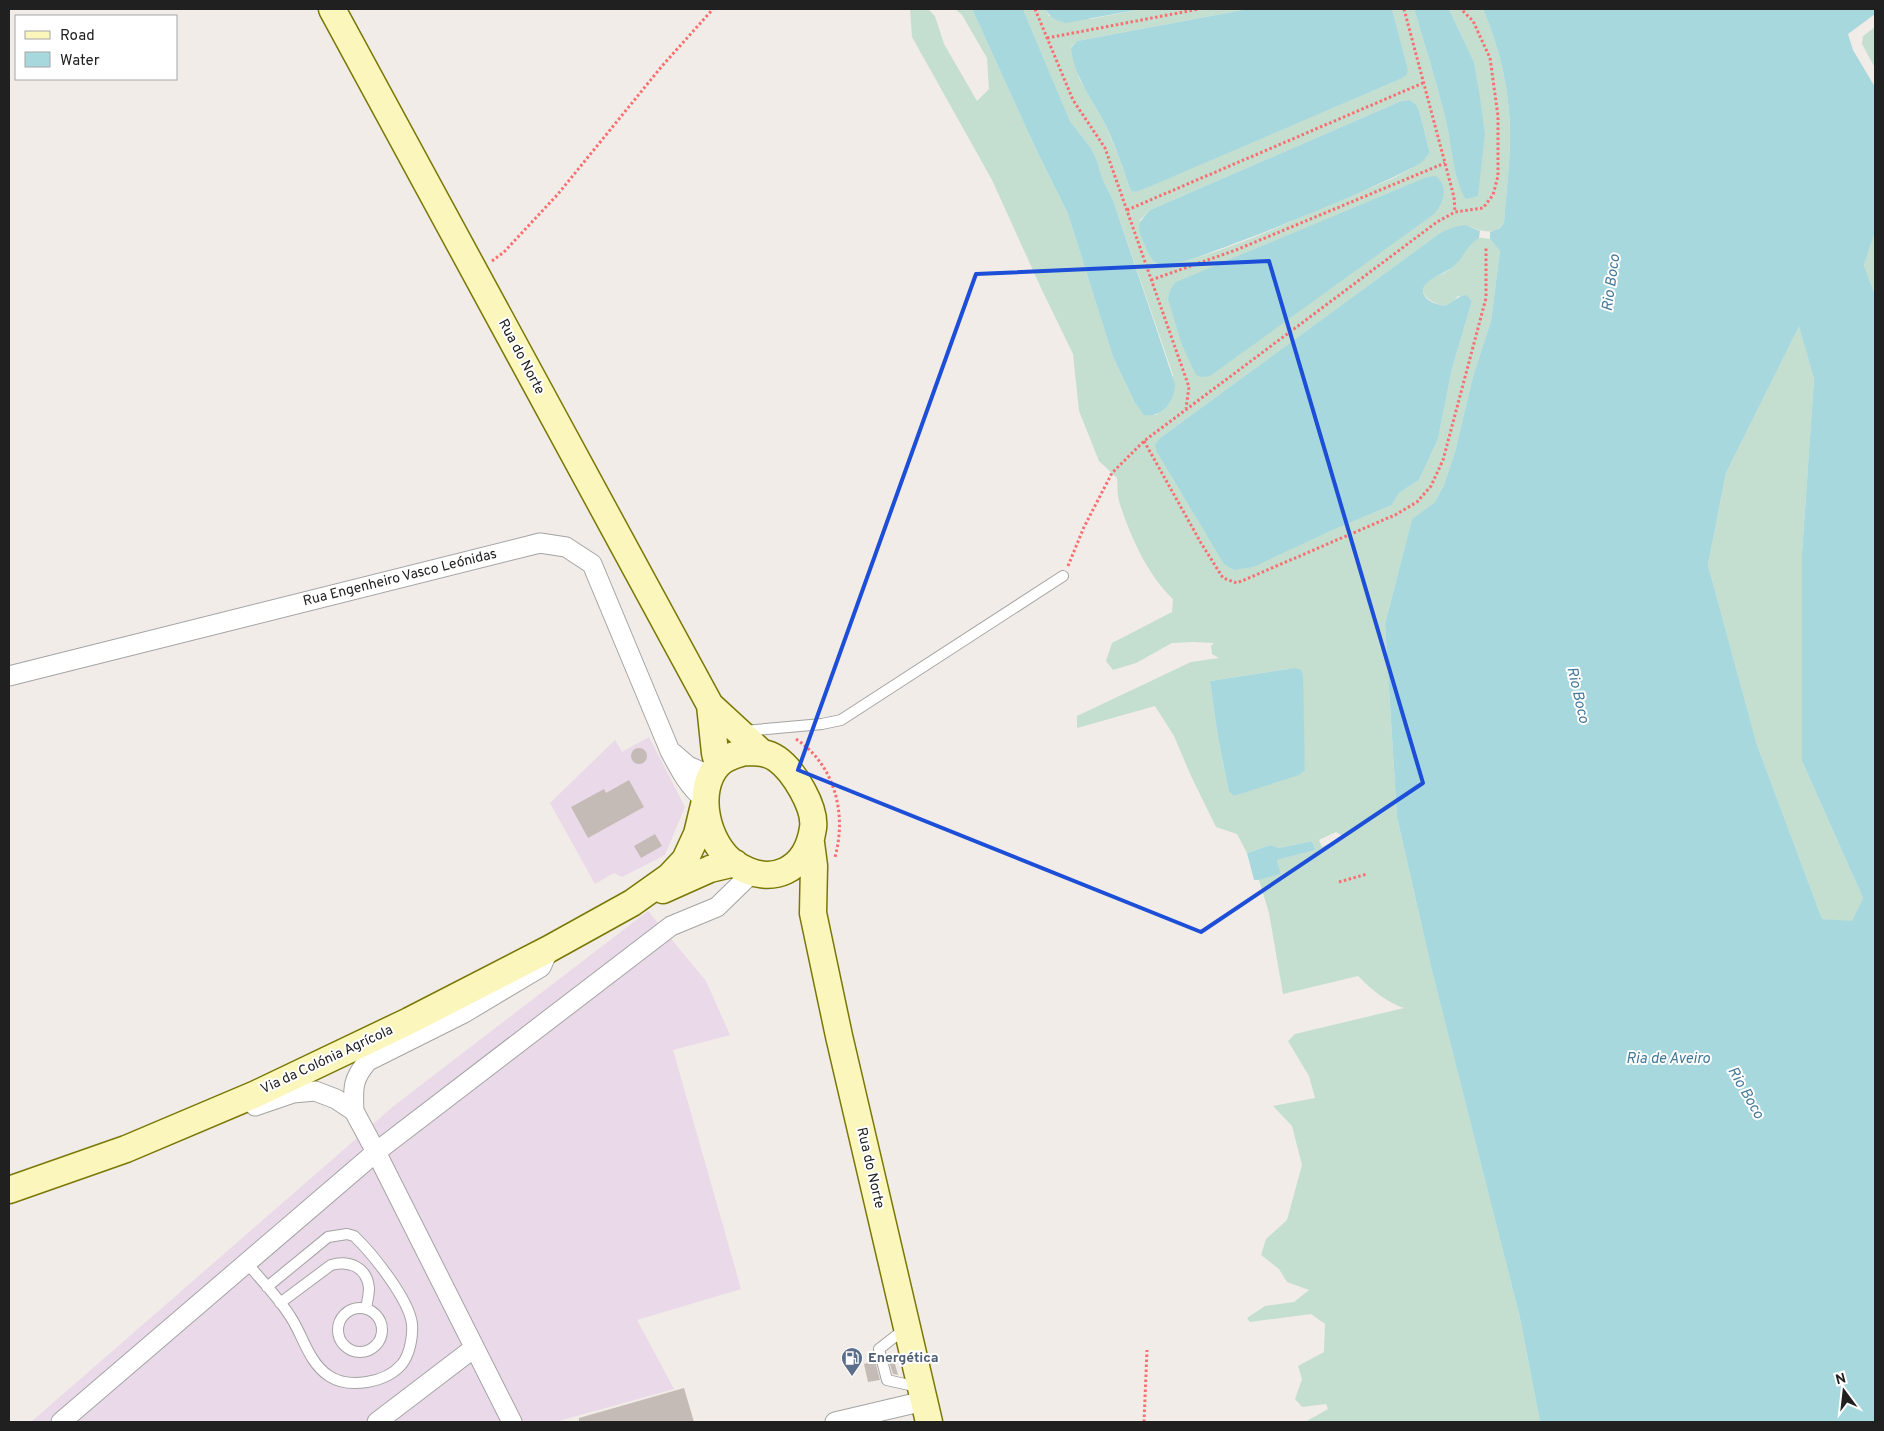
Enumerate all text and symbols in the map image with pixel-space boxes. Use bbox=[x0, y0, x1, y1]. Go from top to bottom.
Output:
legend bbox=[15, 15, 178, 80]
text: Road bbox=[60, 27, 95, 46]
text: Water bbox=[60, 52, 100, 71]
water label: Rio Boco bbox=[1599, 253, 1625, 313]
street label: Rua do Norte bbox=[494, 316, 548, 398]
street label: Rua Engenheiro Vasco Leónidas bbox=[301, 546, 499, 610]
water label: Rio Boco bbox=[1561, 665, 1593, 725]
street label: Via da Colónia Agrícola bbox=[258, 1022, 396, 1098]
water label: Ria de Aveiro bbox=[1626, 1050, 1710, 1069]
water label: Rio Boco bbox=[1722, 1063, 1768, 1123]
street label: Rua do Norte bbox=[852, 1126, 888, 1210]
fuel station icon: Energética bbox=[840, 1346, 864, 1377]
place label: Energética bbox=[868, 1350, 939, 1367]
north arrow bbox=[1819, 1366, 1869, 1416]
text: N bbox=[1834, 1370, 1848, 1389]

